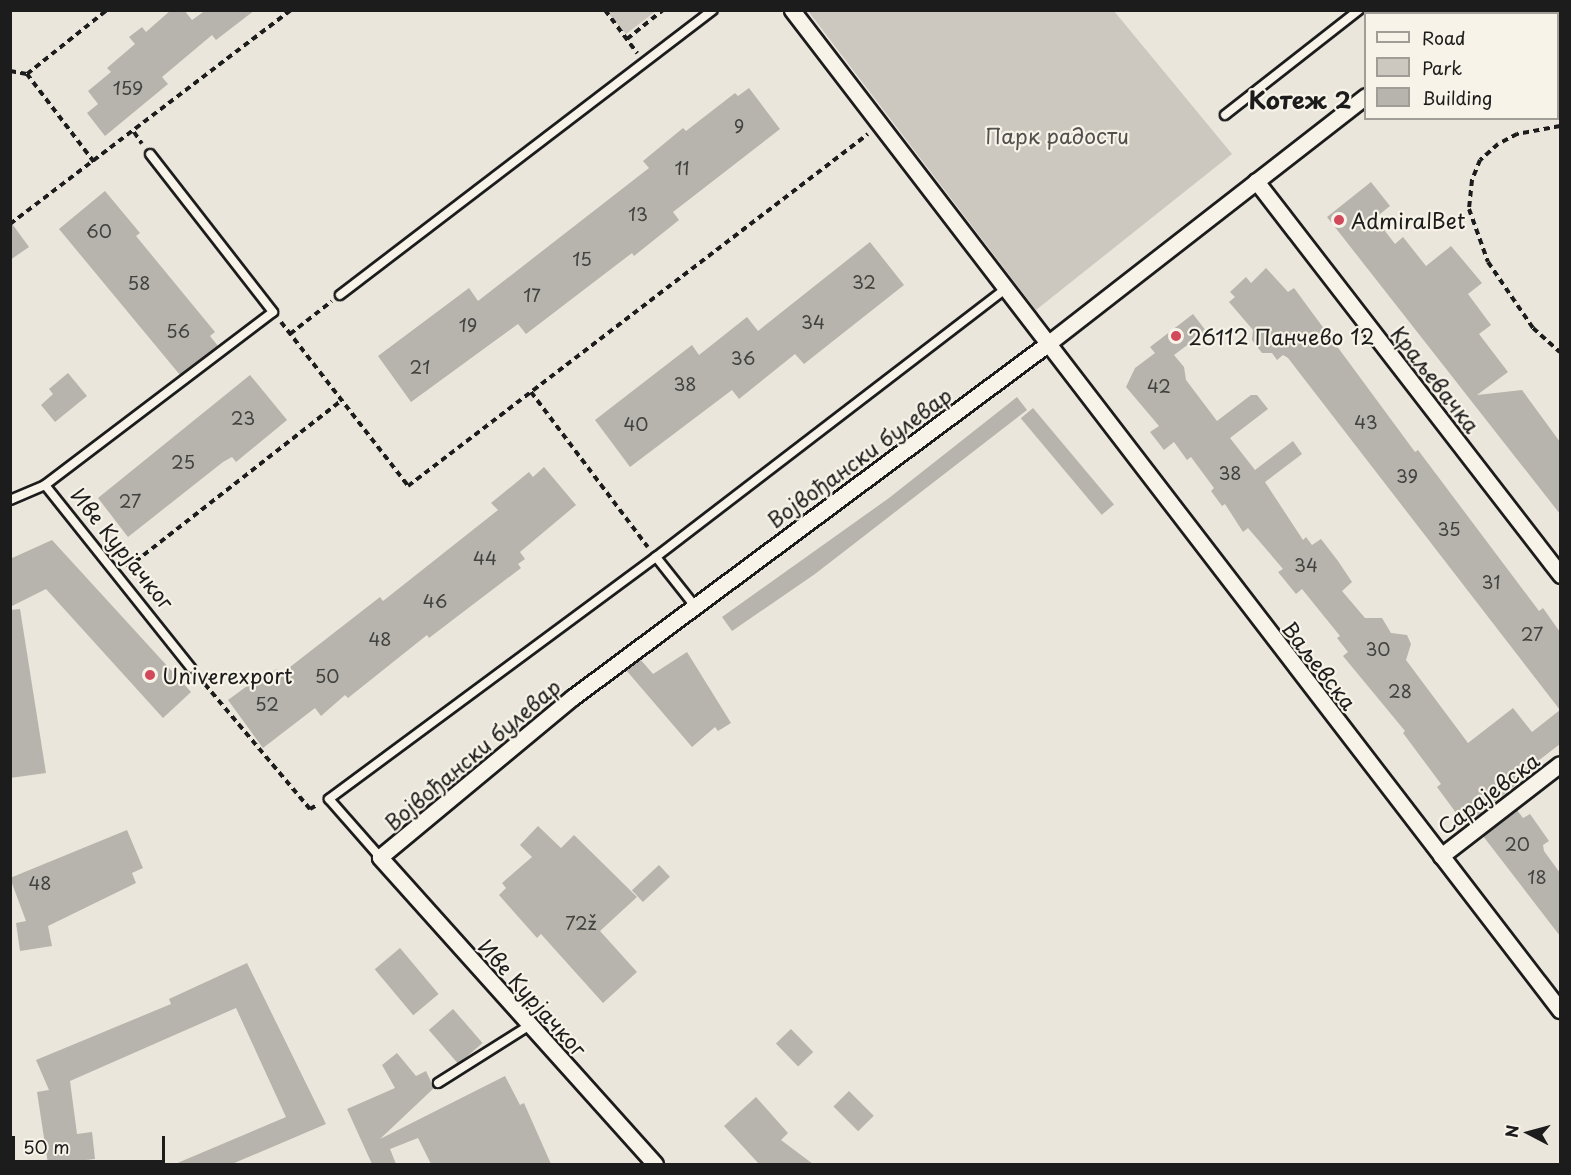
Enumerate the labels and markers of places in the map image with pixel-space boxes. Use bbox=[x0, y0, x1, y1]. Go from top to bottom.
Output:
place label: AdmiralBet bbox=[1351, 207, 1465, 233]
marker: AdmiralBet bbox=[1332, 213, 1346, 227]
place label: 26112 Панчево 12 bbox=[1188, 323, 1374, 349]
marker: 26112 Панчево 12 bbox=[1169, 329, 1183, 343]
place label: Univerexport bbox=[162, 662, 292, 688]
marker: Univerexport bbox=[143, 668, 157, 682]

